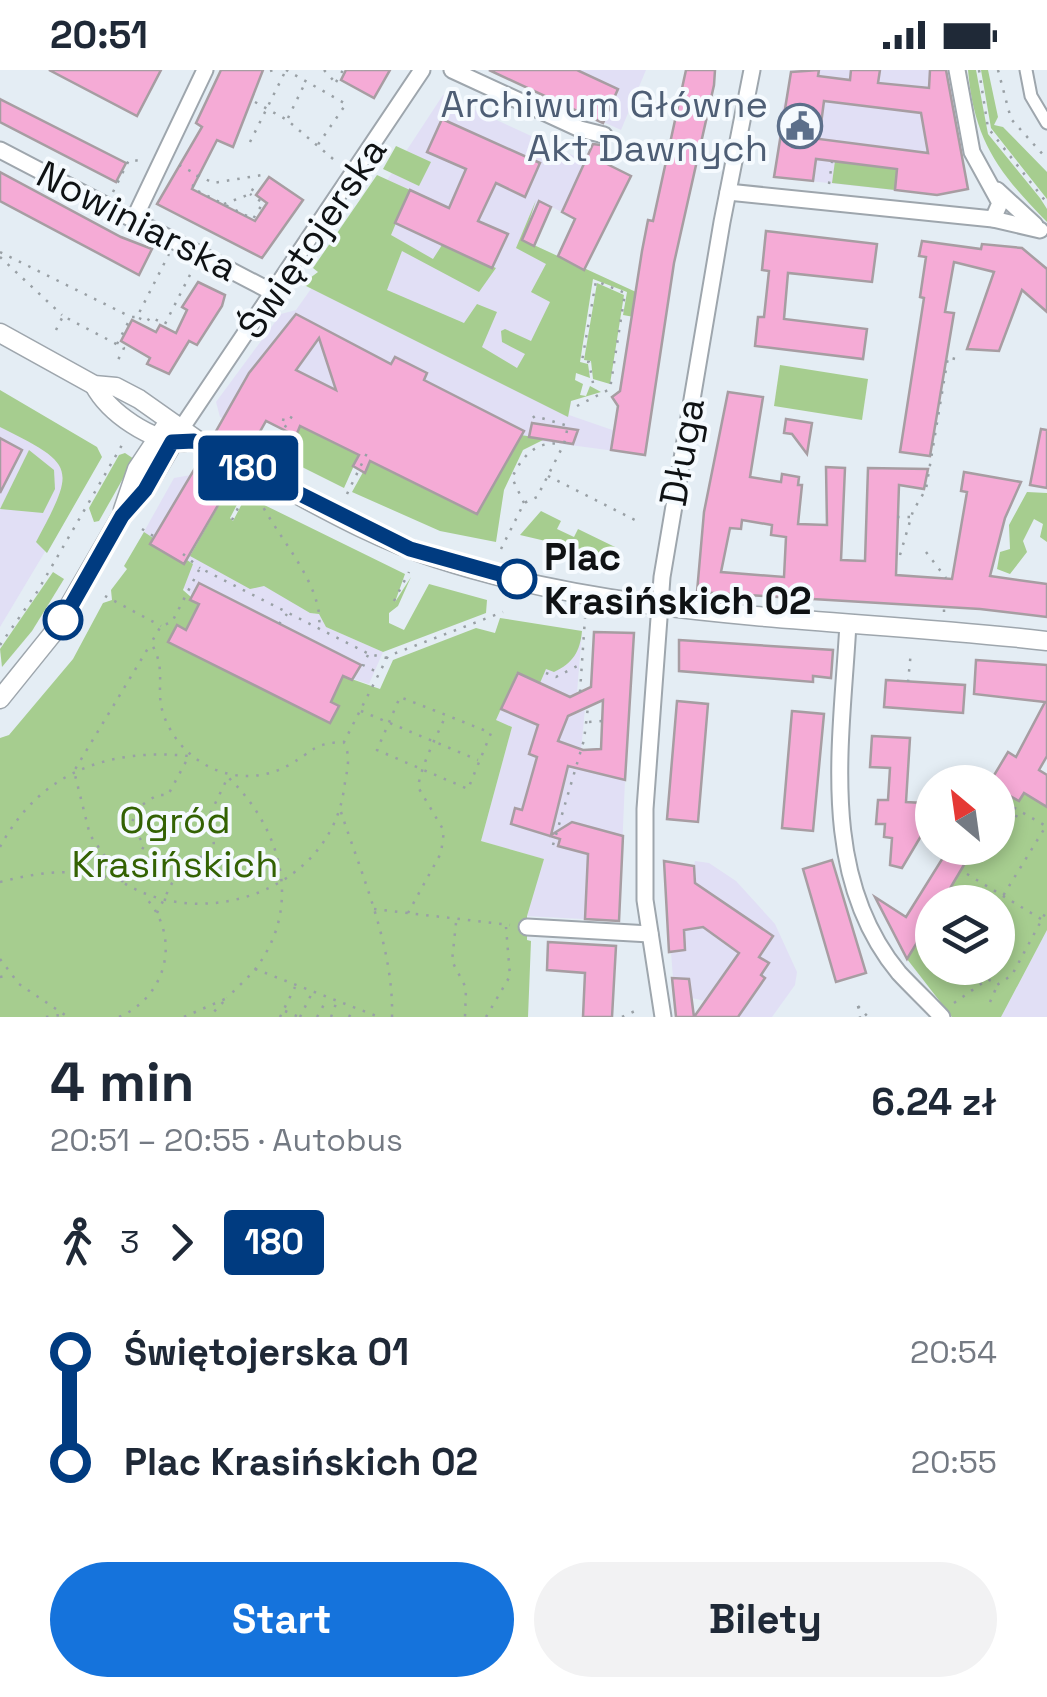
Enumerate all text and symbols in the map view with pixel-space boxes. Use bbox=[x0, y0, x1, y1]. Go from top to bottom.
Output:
text: 20:51 bbox=[50, 11, 148, 59]
place label: Archiwum Główne Akt Dawnych bbox=[441, 80, 768, 172]
public building icon: Archiwum Główne Akt Dawnych bbox=[777, 103, 823, 149]
street label: Świętojerska bbox=[227, 128, 397, 348]
street label: Nowiniarska bbox=[29, 150, 245, 292]
street label: Długa bbox=[649, 394, 715, 510]
line badge: 180 bbox=[190, 436, 306, 500]
text: 180 bbox=[218, 446, 278, 490]
place label: Plac Krasińskich 02 bbox=[544, 533, 812, 625]
marker: Plac Krasińskich 02 bbox=[498, 560, 536, 598]
unlabelled marker bbox=[44, 601, 82, 639]
north arrow bbox=[915, 765, 1015, 865]
map controls bbox=[915, 765, 1015, 985]
park label: Ogród Krasińskich bbox=[72, 796, 279, 888]
button: layers bbox=[915, 885, 1015, 985]
text: 4 min bbox=[50, 1047, 194, 1117]
text: 6.24 zł bbox=[871, 1078, 997, 1126]
text: 20:51 – 20:55 · Autobus bbox=[50, 1120, 403, 1160]
icon: walk bbox=[50, 1215, 105, 1270]
icon: forward bbox=[154, 1215, 209, 1270]
text: 180 bbox=[244, 1220, 304, 1264]
text: 3 bbox=[120, 1222, 139, 1262]
text: Świętojerska 01 bbox=[124, 1328, 409, 1376]
text: 20:54 bbox=[910, 1332, 997, 1372]
text: Plac Krasińskich 02 bbox=[124, 1438, 478, 1486]
text: 20:55 bbox=[911, 1442, 997, 1482]
button: Start bbox=[50, 1562, 514, 1677]
button: Bilety bbox=[534, 1562, 997, 1677]

